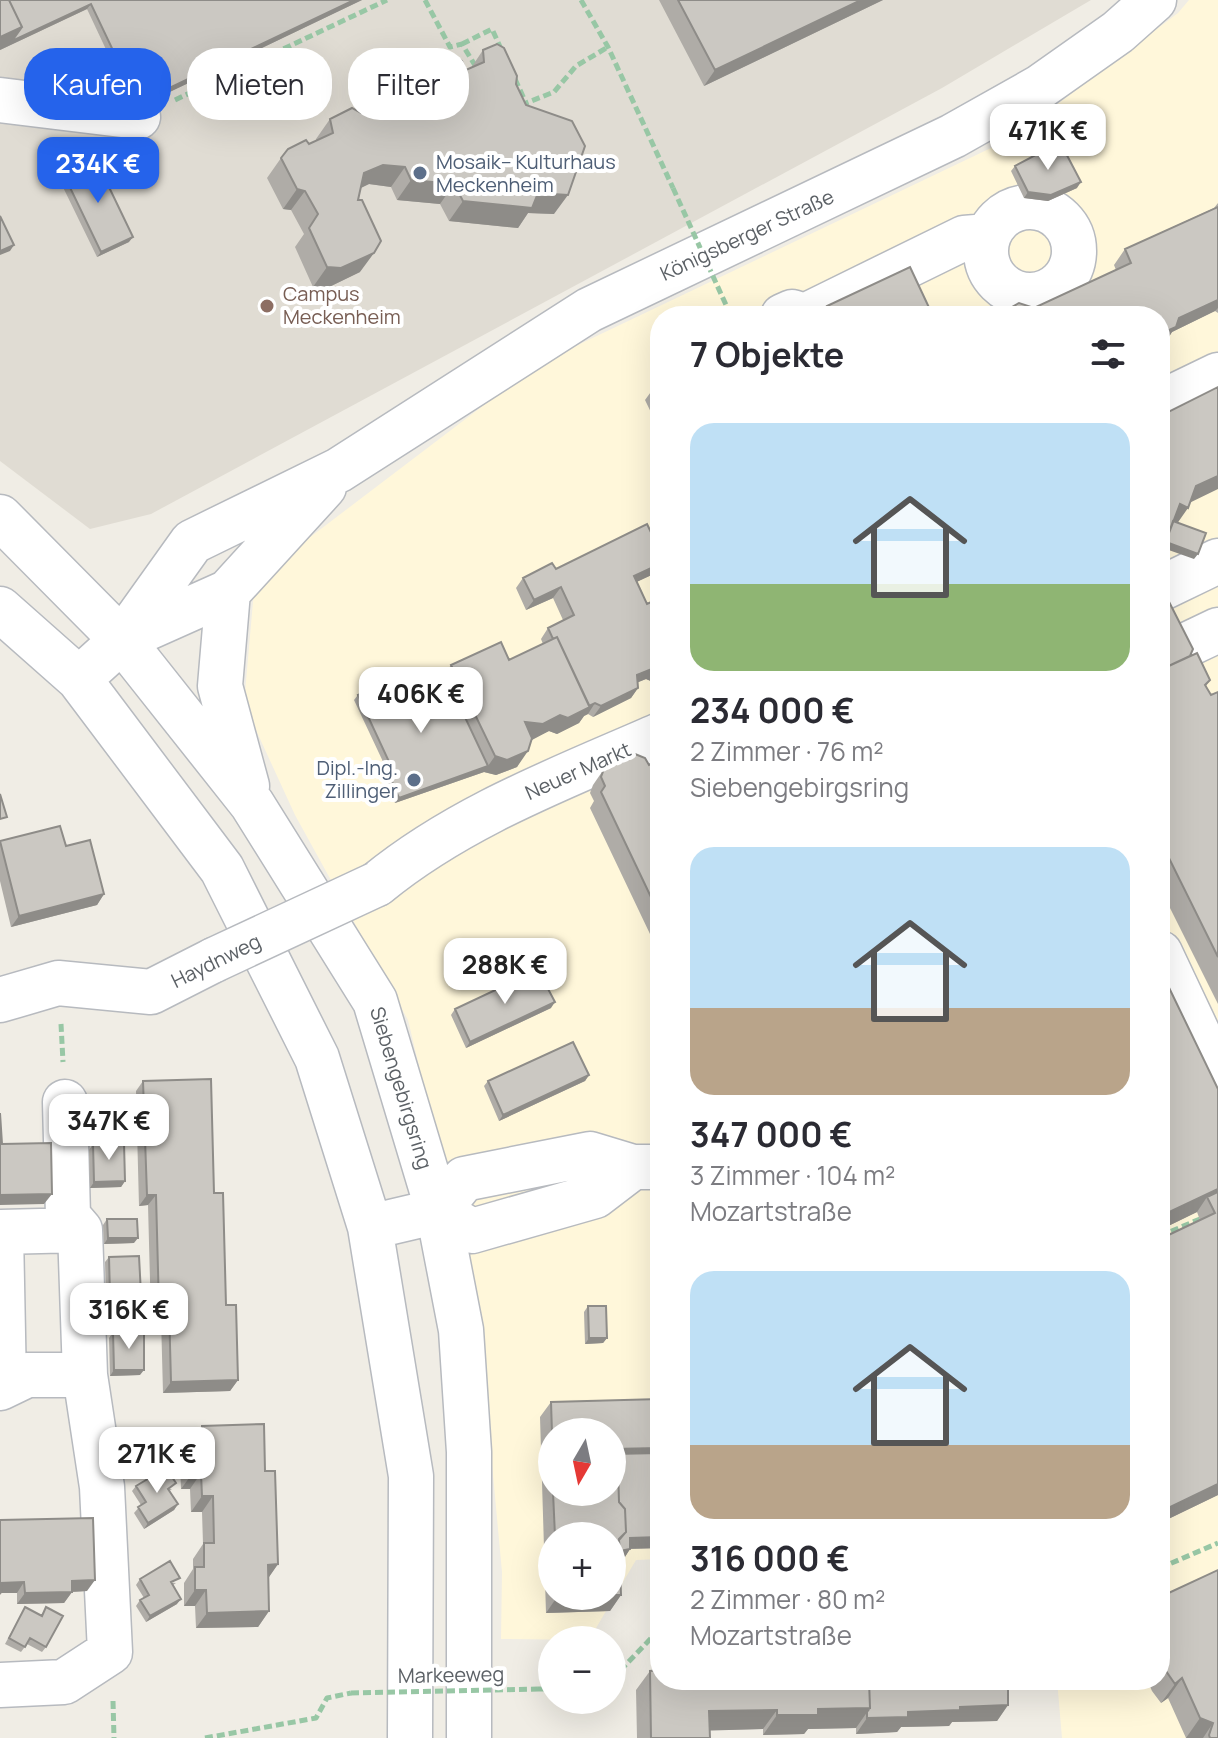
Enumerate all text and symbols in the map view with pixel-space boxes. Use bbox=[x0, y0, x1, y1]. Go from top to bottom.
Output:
chip: Kaufen bbox=[24, 48, 171, 120]
chip: Mieten bbox=[187, 48, 332, 120]
chip: Filter bbox=[348, 48, 469, 120]
pin: 471K € bbox=[983, 104, 1113, 172]
text: 471K € bbox=[1008, 112, 1088, 148]
pin: 234K € bbox=[33, 137, 163, 205]
text: 234K € bbox=[55, 145, 141, 181]
place label: Mosaik– Kulturhaus Meckenheim bbox=[436, 148, 616, 198]
marker: Mosaik– Kulturhaus Meckenheim bbox=[411, 164, 429, 182]
street label: Königsberger Straße bbox=[656, 182, 838, 287]
place label: Campus Meckenheim bbox=[283, 280, 401, 330]
marker: Campus Meckenheim bbox=[258, 297, 276, 315]
text: 7 Objekte bbox=[690, 331, 844, 377]
icon: filters bbox=[1086, 332, 1130, 376]
icon: home bbox=[838, 475, 982, 619]
pin: 406K € bbox=[356, 667, 486, 735]
text: 406K € bbox=[377, 675, 465, 711]
text: 234 000 € bbox=[690, 687, 855, 733]
text: 2 Zimmer · 76 m² bbox=[690, 733, 884, 769]
street label: Neuer Markt bbox=[521, 735, 635, 806]
place label: Dipl.-Ing. Zillinger bbox=[316, 754, 398, 804]
text: Siebengebirgsring bbox=[690, 769, 909, 805]
marker: Dipl.-Ing. Zillinger bbox=[405, 771, 423, 789]
icon: home bbox=[838, 899, 982, 1043]
street label: Haydnweg bbox=[166, 927, 265, 994]
pin: 288K € bbox=[440, 938, 570, 1006]
text: 288K € bbox=[462, 946, 548, 982]
street label: Siebengebirgsring bbox=[364, 1003, 439, 1172]
pin: 347K € bbox=[44, 1094, 174, 1162]
text: 347K € bbox=[67, 1102, 151, 1138]
text: 347 000 € bbox=[690, 1111, 853, 1157]
text: 3 Zimmer · 104 m² bbox=[690, 1157, 895, 1193]
text: Mozartstraße bbox=[690, 1193, 852, 1229]
pin: 316K € bbox=[64, 1283, 194, 1351]
text: 316K € bbox=[88, 1291, 170, 1327]
icon: home bbox=[838, 1323, 982, 1467]
north arrow bbox=[538, 1418, 626, 1506]
map controls bbox=[538, 1418, 626, 1714]
pin: 271K € bbox=[92, 1427, 222, 1495]
text: 271K € bbox=[117, 1435, 197, 1471]
button: + bbox=[538, 1522, 626, 1610]
text: 316 000 € bbox=[690, 1535, 850, 1581]
text: 2 Zimmer · 80 m² bbox=[690, 1581, 886, 1617]
text: Mozartstraße bbox=[690, 1617, 852, 1653]
button: − bbox=[538, 1626, 626, 1714]
street label: Markeeweg bbox=[398, 1660, 504, 1689]

